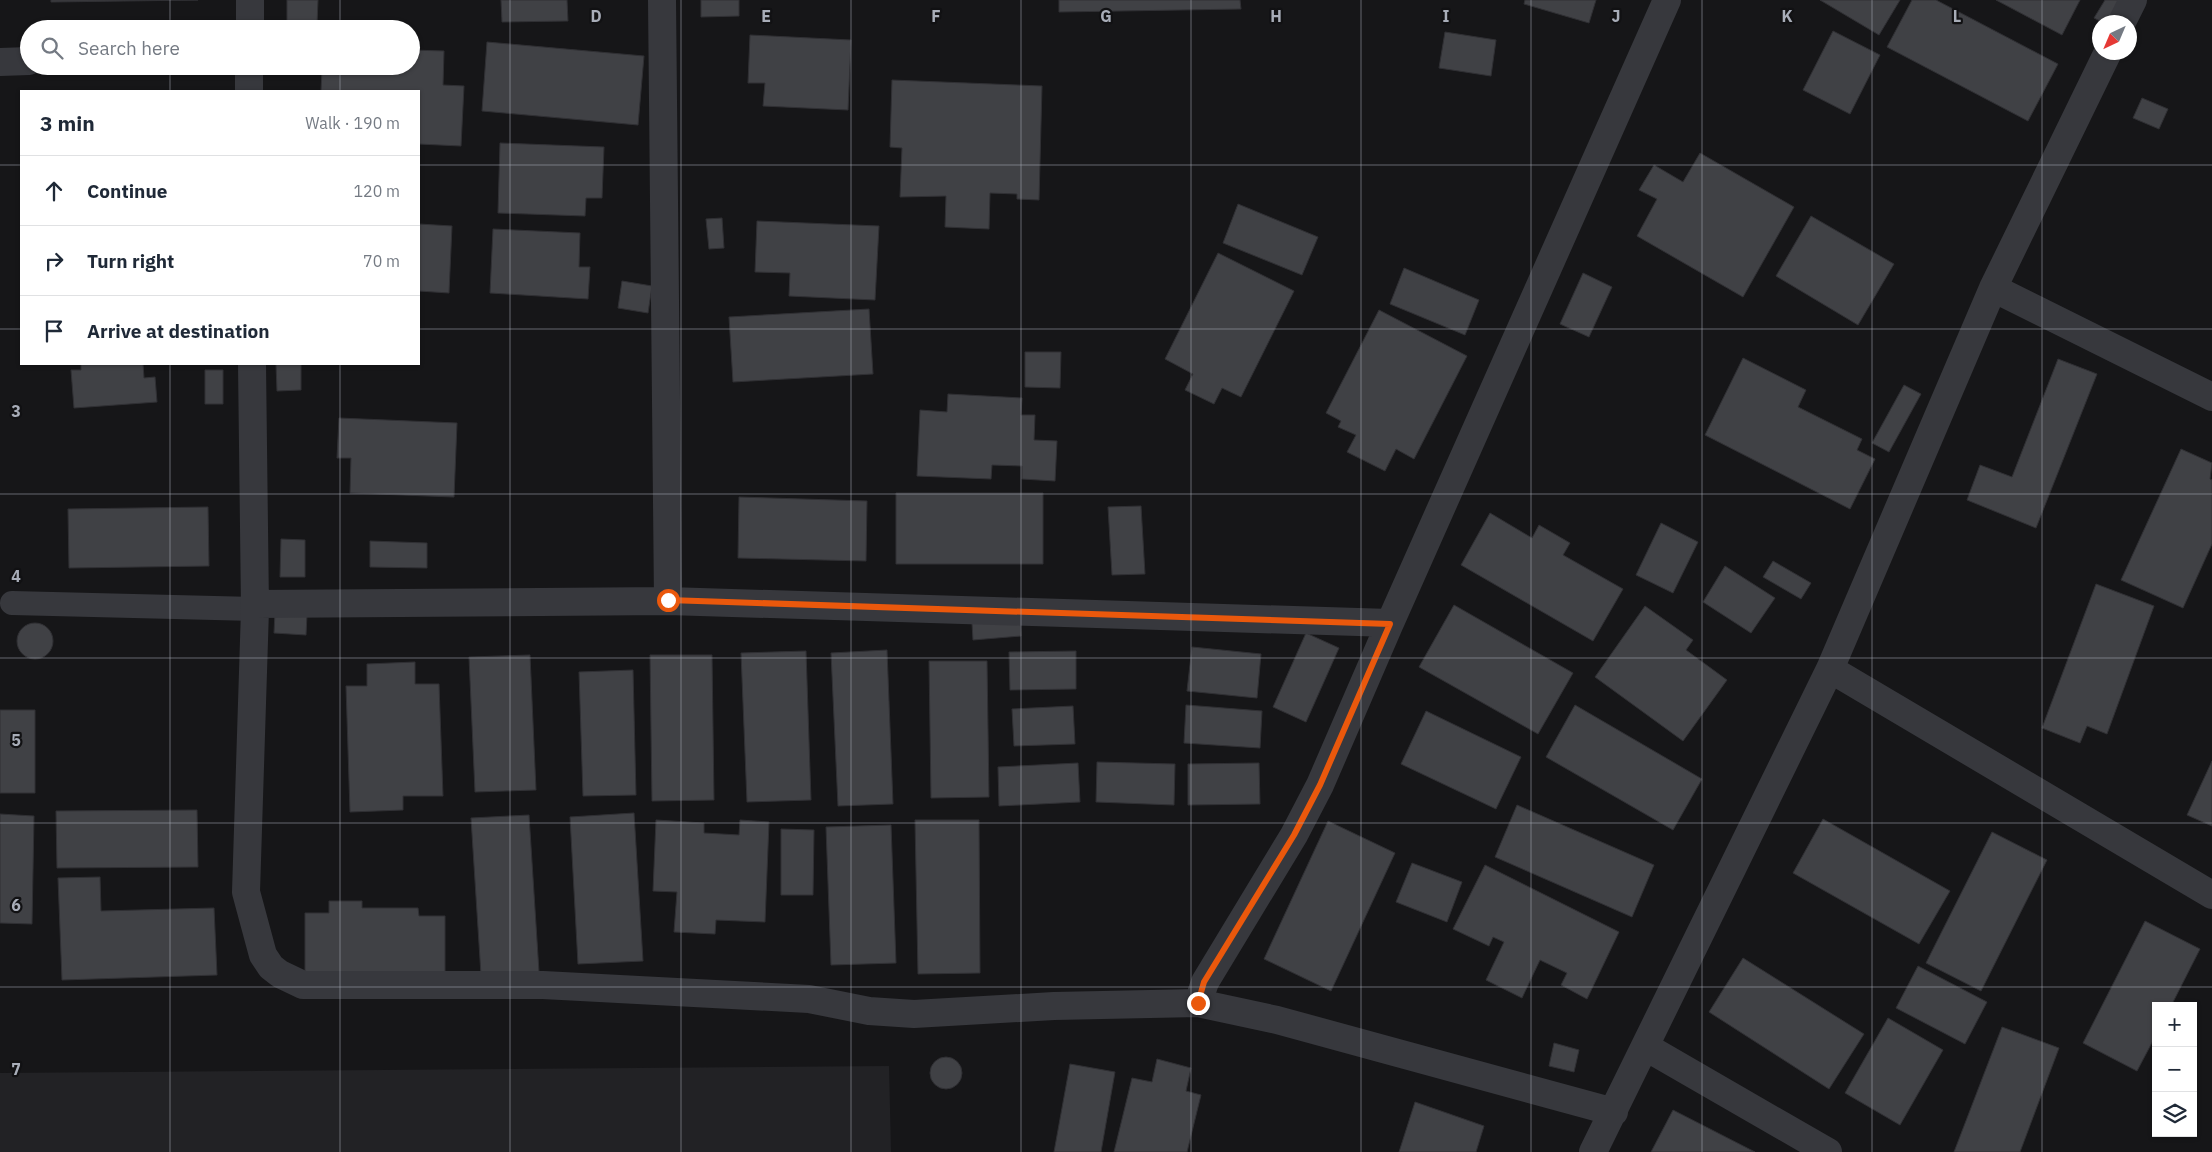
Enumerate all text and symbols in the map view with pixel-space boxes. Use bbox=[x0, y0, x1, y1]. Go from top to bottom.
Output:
text: D bbox=[590, 6, 602, 26]
text: E bbox=[761, 6, 771, 26]
text: F bbox=[931, 6, 941, 26]
text: G bbox=[1100, 6, 1112, 26]
text: H bbox=[1270, 6, 1282, 26]
text: I bbox=[1443, 6, 1450, 26]
text: J bbox=[1612, 6, 1620, 26]
text: K bbox=[1781, 6, 1793, 26]
text: L bbox=[1953, 6, 1961, 26]
north arrow bbox=[2092, 15, 2137, 60]
search box bbox=[20, 20, 420, 75]
icon: search bbox=[38, 34, 66, 62]
text: Search here bbox=[78, 36, 180, 60]
text: 3 min bbox=[40, 109, 95, 137]
text: Walk · 190 m bbox=[305, 113, 400, 133]
icon: ahead bbox=[40, 177, 68, 205]
text: Continue bbox=[87, 179, 167, 203]
text: 120 m bbox=[353, 181, 400, 201]
icon: right bbox=[40, 247, 68, 275]
text: Turn right bbox=[87, 249, 174, 273]
text: 70 m bbox=[363, 251, 400, 271]
icon: arrive bbox=[40, 317, 68, 345]
text: Arrive at destination bbox=[87, 319, 270, 343]
text: 3 bbox=[11, 401, 21, 421]
text: 4 bbox=[11, 566, 21, 586]
route start bbox=[657, 589, 680, 612]
text: 5 bbox=[11, 730, 21, 750]
text: 6 bbox=[11, 895, 21, 915]
route end bbox=[1187, 992, 1210, 1015]
map controls bbox=[2152, 1002, 2197, 1137]
button: + bbox=[2152, 1002, 2197, 1047]
button: − bbox=[2152, 1047, 2197, 1092]
text: 7 bbox=[11, 1059, 21, 1079]
button: layers bbox=[2152, 1092, 2197, 1137]

